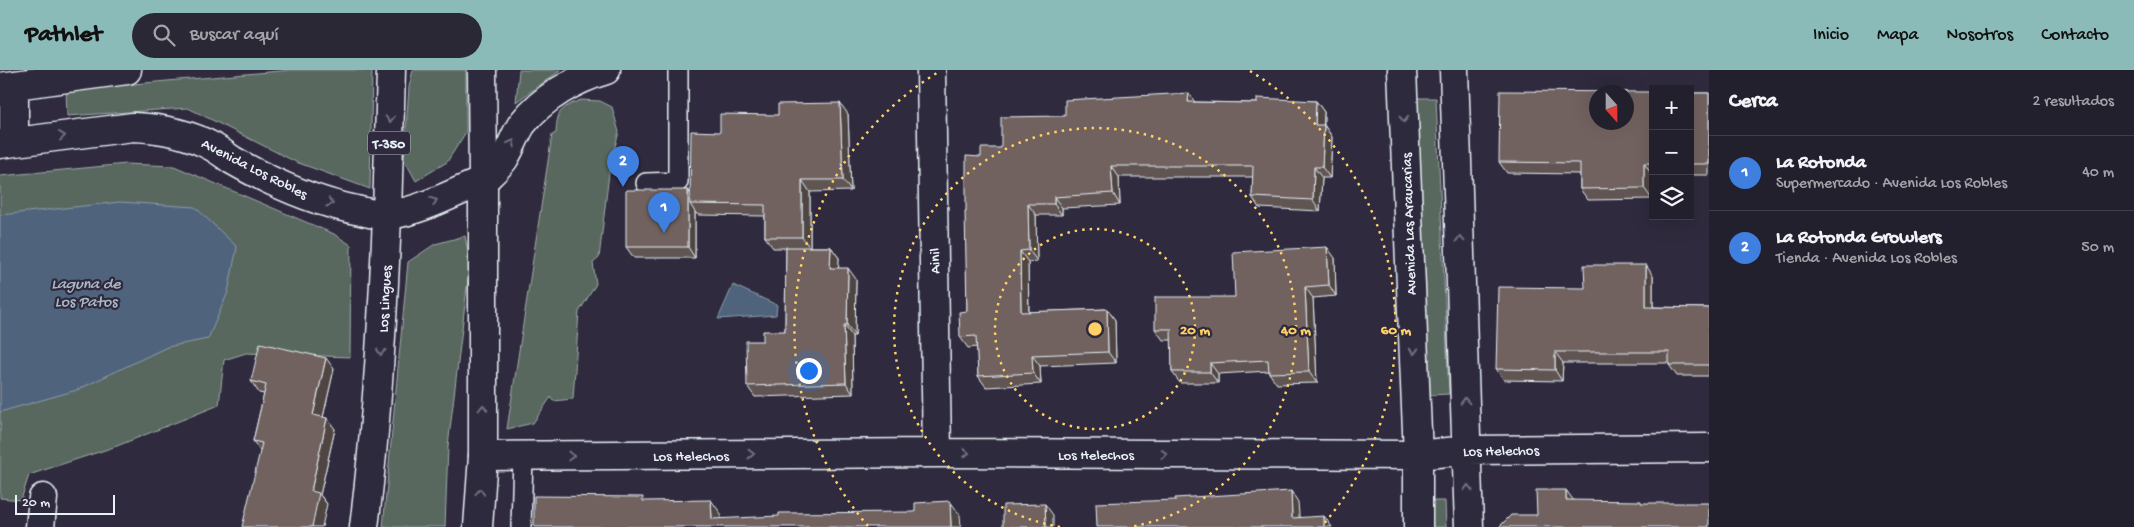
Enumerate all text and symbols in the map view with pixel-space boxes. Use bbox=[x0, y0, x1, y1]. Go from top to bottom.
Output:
search box bbox=[132, 13, 482, 58]
text: Pathlet bbox=[25, 21, 102, 50]
icon: search bbox=[150, 21, 178, 49]
text: Buscar aquí bbox=[190, 24, 279, 47]
text: Inicio bbox=[1813, 25, 1849, 46]
text: Mapa bbox=[1877, 25, 1918, 46]
text: Nosotros bbox=[1946, 25, 2013, 46]
text: Contacto bbox=[2041, 25, 2109, 46]
north arrow bbox=[1589, 85, 1634, 130]
map controls bbox=[1649, 85, 1694, 220]
button: + bbox=[1649, 85, 1694, 130]
text: Cerca bbox=[1729, 90, 1777, 115]
text: 2 resultados bbox=[2033, 93, 2114, 112]
one-way arrow bbox=[384, 115, 395, 123]
one-way arrow bbox=[1399, 115, 1409, 123]
button: − bbox=[1649, 130, 1694, 175]
one-way arrow bbox=[59, 131, 67, 142]
road number: T-350 bbox=[368, 132, 410, 154]
street label: Avenida Los Robles bbox=[198, 135, 311, 205]
one-way arrow bbox=[506, 139, 516, 148]
pin: 2 bbox=[607, 146, 639, 187]
street label: Avenida Las Araucarias bbox=[1399, 152, 1421, 295]
text: La Rotonda bbox=[1776, 152, 1866, 175]
text: 1 bbox=[1742, 164, 1748, 183]
text: 40 m bbox=[2082, 164, 2114, 183]
button: layers bbox=[1649, 175, 1694, 220]
text: Supermercado · Avenida Los Robles bbox=[1776, 175, 2007, 194]
pin: 1 bbox=[648, 192, 680, 233]
one-way arrow bbox=[429, 197, 438, 207]
one-way arrow bbox=[325, 198, 333, 208]
text: La Rotonda Growlers bbox=[1776, 227, 1942, 250]
one-way arrow bbox=[1454, 234, 1465, 242]
text: 2 bbox=[1741, 239, 1749, 258]
text: 50 m bbox=[2081, 239, 2114, 258]
street label: Ainil bbox=[927, 248, 945, 274]
text: Tienda · Avenida Los Robles bbox=[1776, 250, 1957, 269]
street label: Los Lingues bbox=[375, 265, 397, 333]
water label: Laguna de Los Patos bbox=[51, 276, 121, 313]
centre of rings bbox=[1086, 320, 1104, 338]
text: 20 m bbox=[1180, 322, 1210, 340]
text: 40 m bbox=[1280, 322, 1311, 340]
text: 60 m bbox=[1381, 322, 1412, 340]
one-way arrow bbox=[1408, 347, 1419, 355]
one-way arrow bbox=[376, 348, 387, 356]
your location bbox=[796, 358, 822, 384]
one-way arrow bbox=[1460, 397, 1471, 405]
one-way arrow bbox=[478, 403, 488, 411]
street label: Los Helechos bbox=[1463, 442, 1540, 462]
street label: Los Helechos bbox=[1058, 447, 1135, 465]
street label: Los Helechos bbox=[653, 448, 730, 466]
one-way arrow bbox=[963, 448, 971, 458]
one-way arrow bbox=[748, 449, 756, 459]
one-way arrow bbox=[1160, 449, 1168, 459]
one-way arrow bbox=[568, 451, 576, 461]
one-way arrow bbox=[1463, 484, 1473, 492]
one-way arrow bbox=[475, 487, 486, 495]
scale bar bbox=[15, 492, 115, 515]
text: 20 m bbox=[22, 495, 50, 512]

